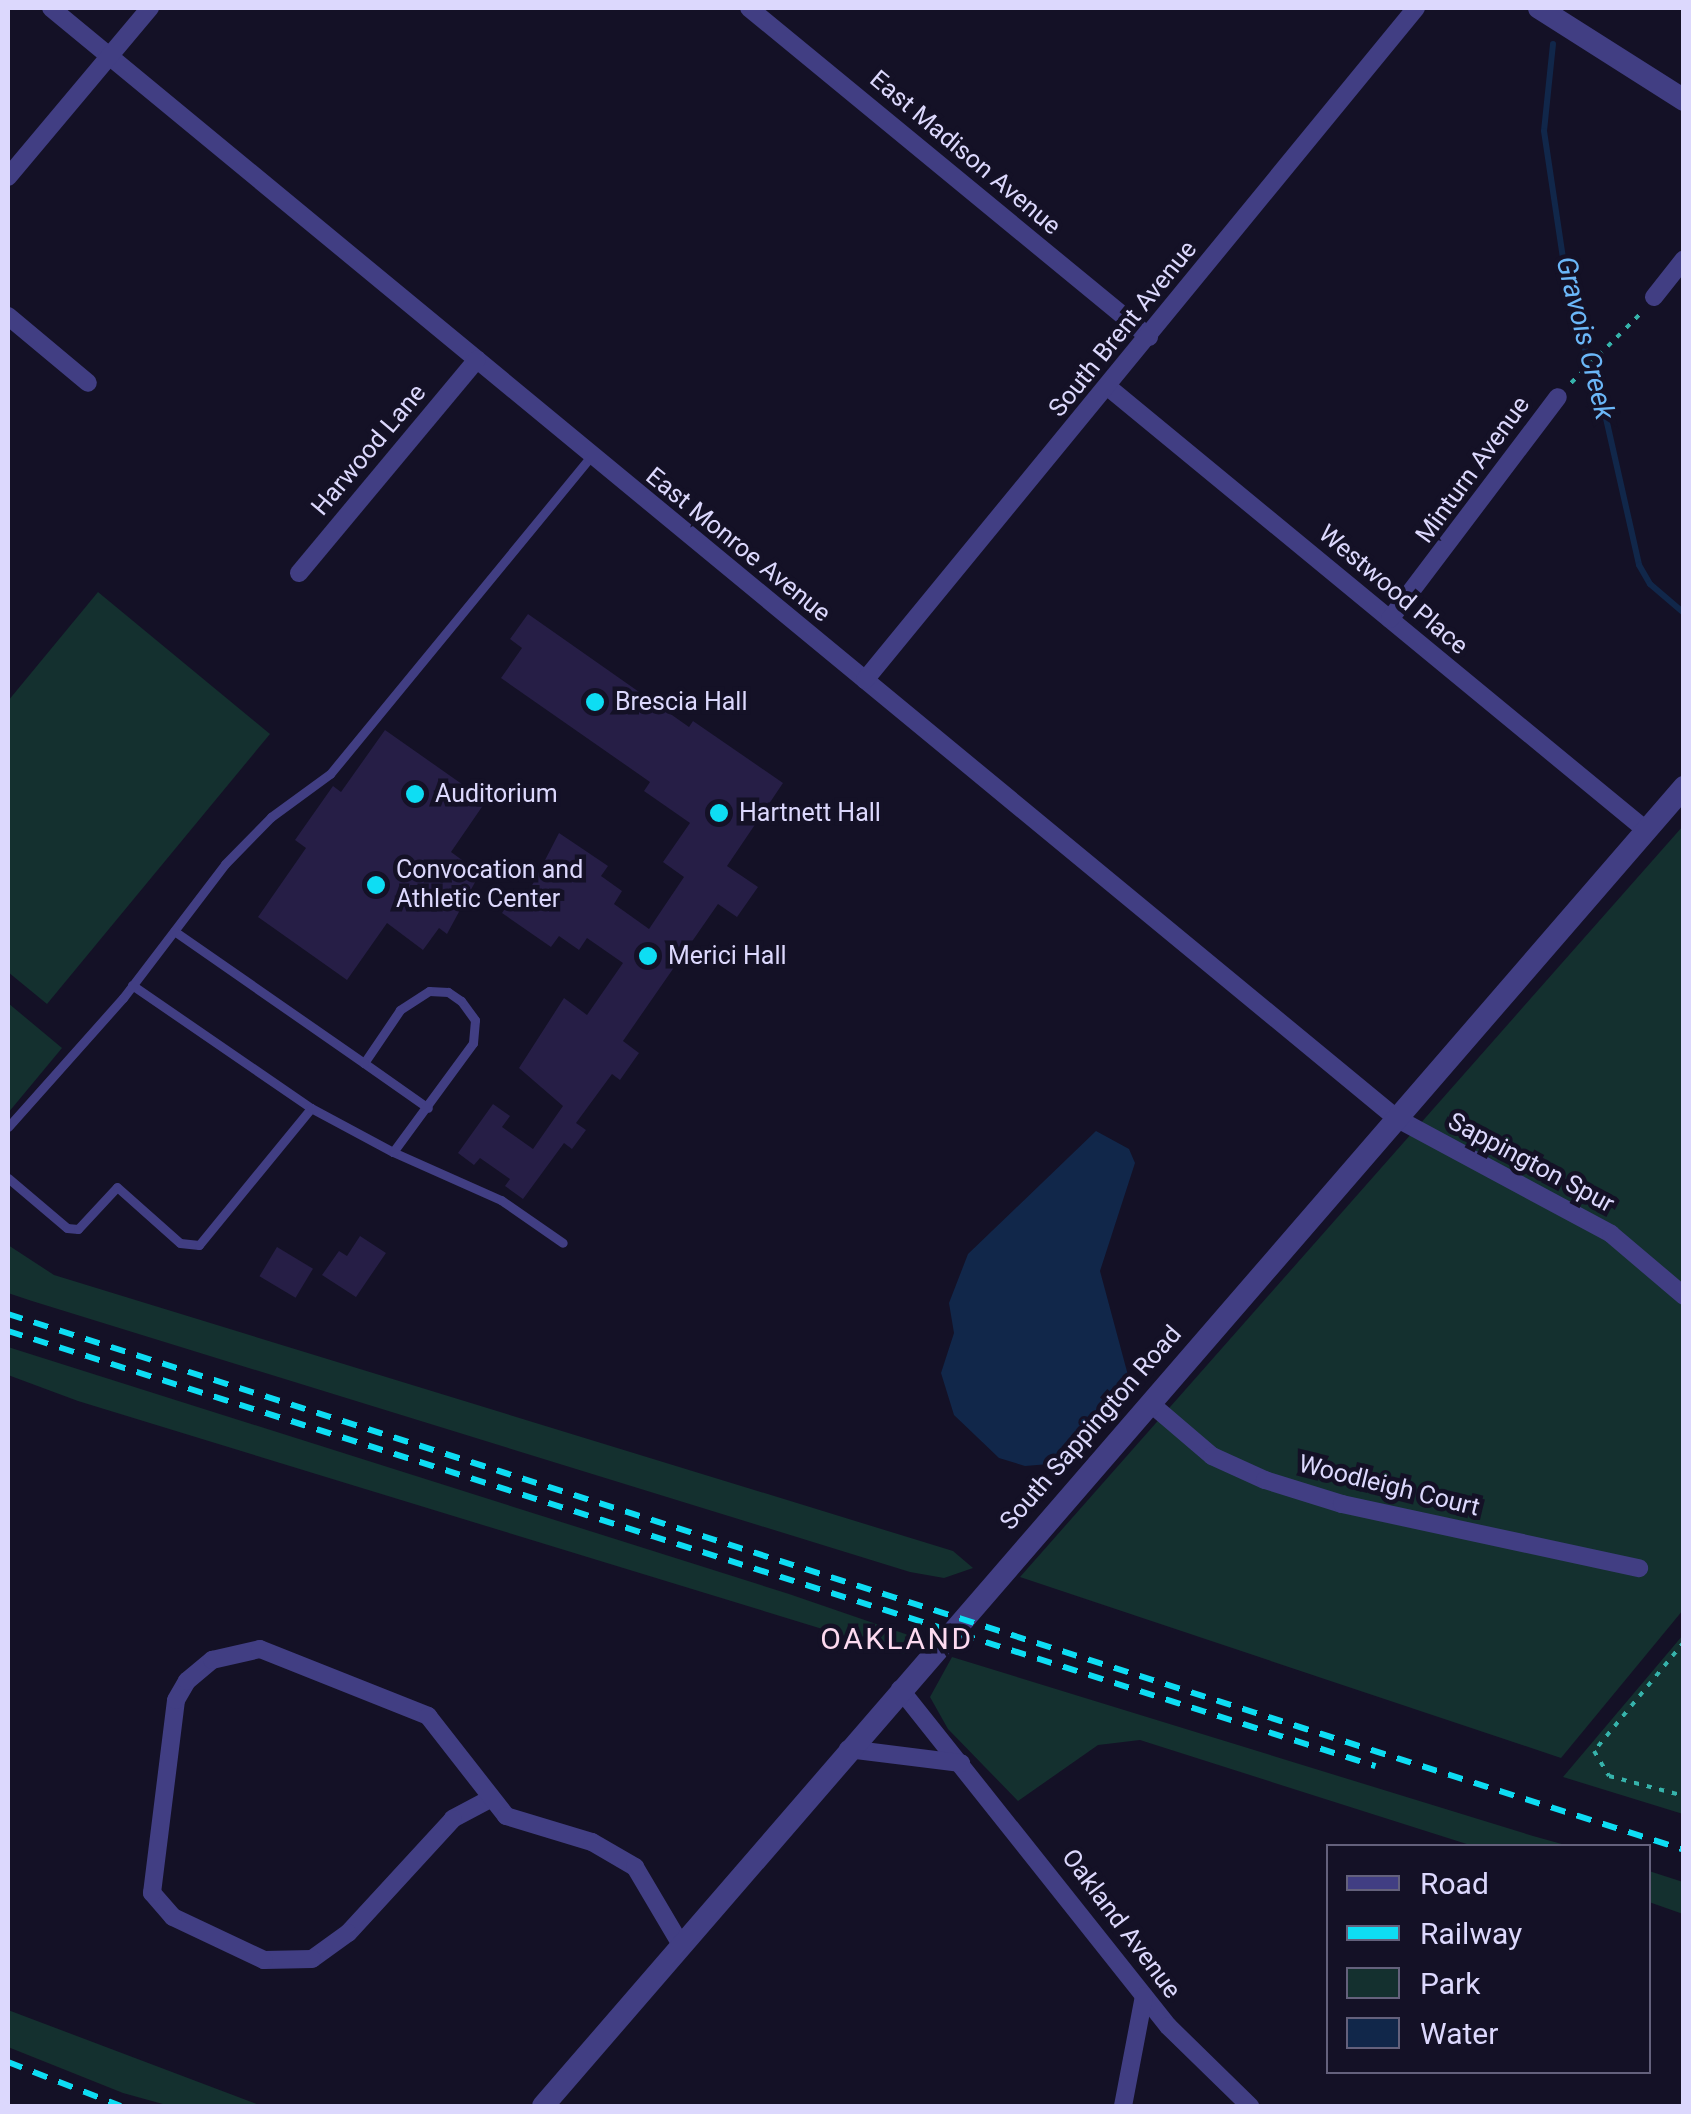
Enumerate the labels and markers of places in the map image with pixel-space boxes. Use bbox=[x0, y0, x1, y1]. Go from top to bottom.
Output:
place label: Brescia Hall bbox=[615, 687, 748, 717]
marker: Brescia Hall bbox=[584, 691, 606, 713]
place label: Auditorium bbox=[435, 779, 558, 809]
marker: Auditorium bbox=[404, 783, 426, 805]
place label: Hartnett Hall bbox=[739, 798, 881, 828]
marker: Hartnett Hall bbox=[708, 802, 730, 824]
place label: Convocation and Athletic Center bbox=[396, 856, 583, 915]
marker: Convocation and Athletic Center bbox=[365, 874, 387, 896]
place label: Merici Hall bbox=[668, 941, 787, 971]
marker: Merici Hall bbox=[637, 945, 659, 967]

